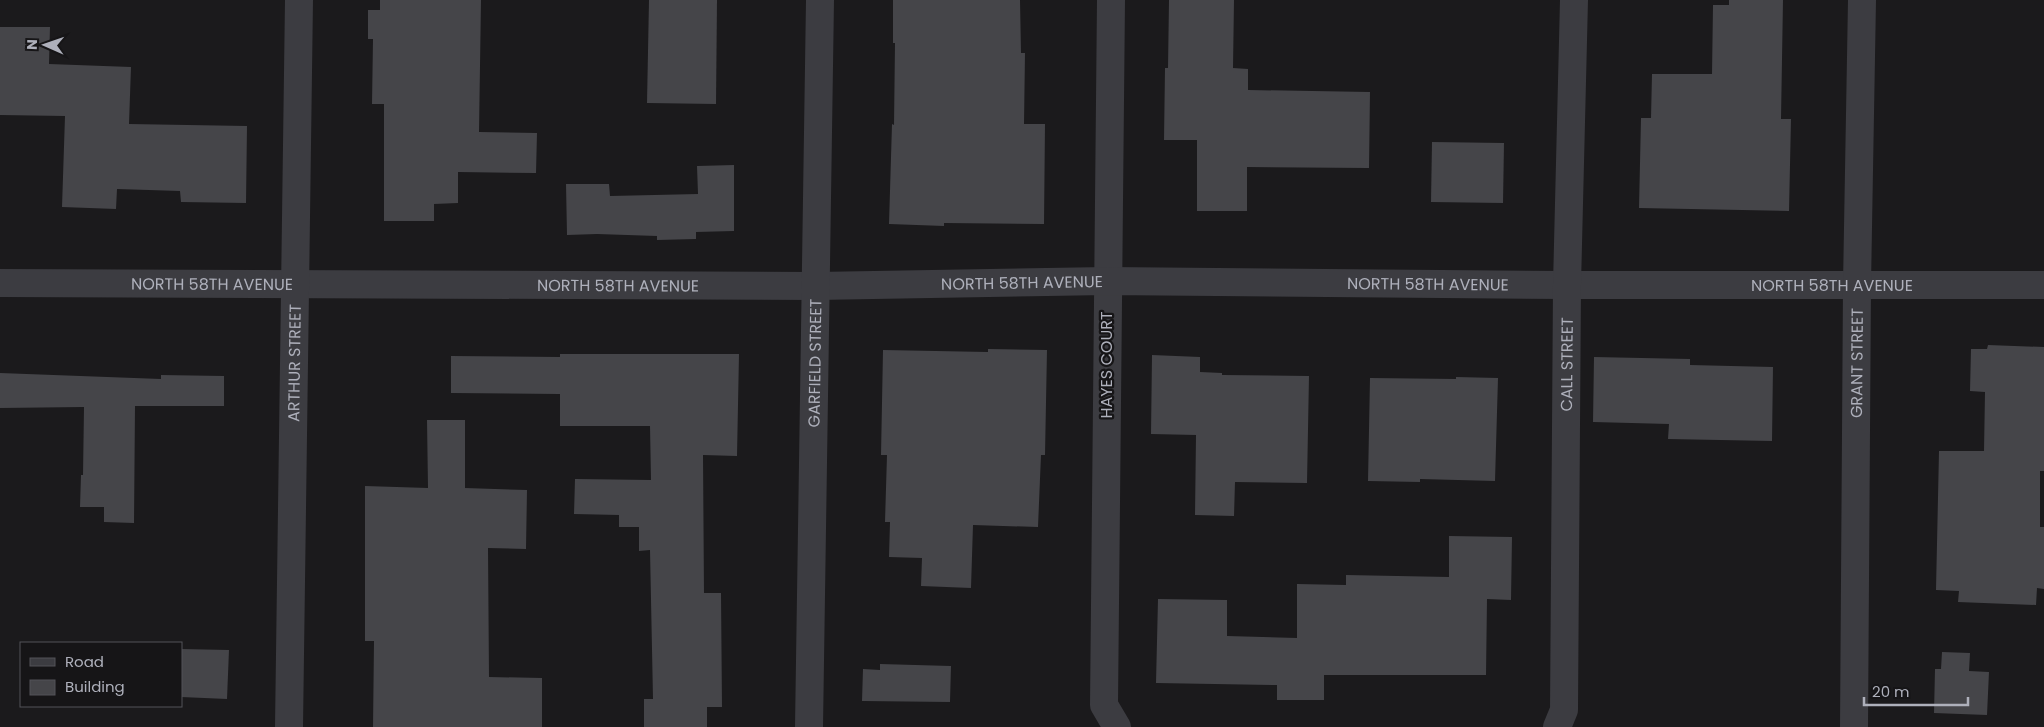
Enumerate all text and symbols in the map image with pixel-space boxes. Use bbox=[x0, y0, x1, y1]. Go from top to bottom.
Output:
north arrow bbox=[20, 20, 70, 70]
text: N bbox=[22, 39, 42, 50]
street label: NORTH 58TH AVENUE bbox=[941, 270, 1103, 296]
street label: NORTH 58TH AVENUE bbox=[131, 272, 293, 296]
street label: NORTH 58TH AVENUE bbox=[1347, 272, 1509, 296]
street label: NORTH 58TH AVENUE bbox=[537, 274, 699, 298]
street label: NORTH 58TH AVENUE bbox=[1751, 274, 1913, 297]
street label: GARFIELD STREET bbox=[803, 298, 827, 428]
street label: ARTHUR STREET bbox=[282, 304, 307, 422]
street label: GRANT STREET bbox=[1845, 308, 1869, 418]
street label: HAYES COURT bbox=[1095, 311, 1118, 419]
street label: CALL STREET bbox=[1555, 317, 1579, 412]
legend bbox=[20, 642, 182, 707]
text: Road bbox=[65, 651, 104, 672]
scale bar bbox=[1864, 674, 1968, 706]
text: Building bbox=[65, 676, 125, 697]
text: 20 m bbox=[1872, 681, 1910, 702]

